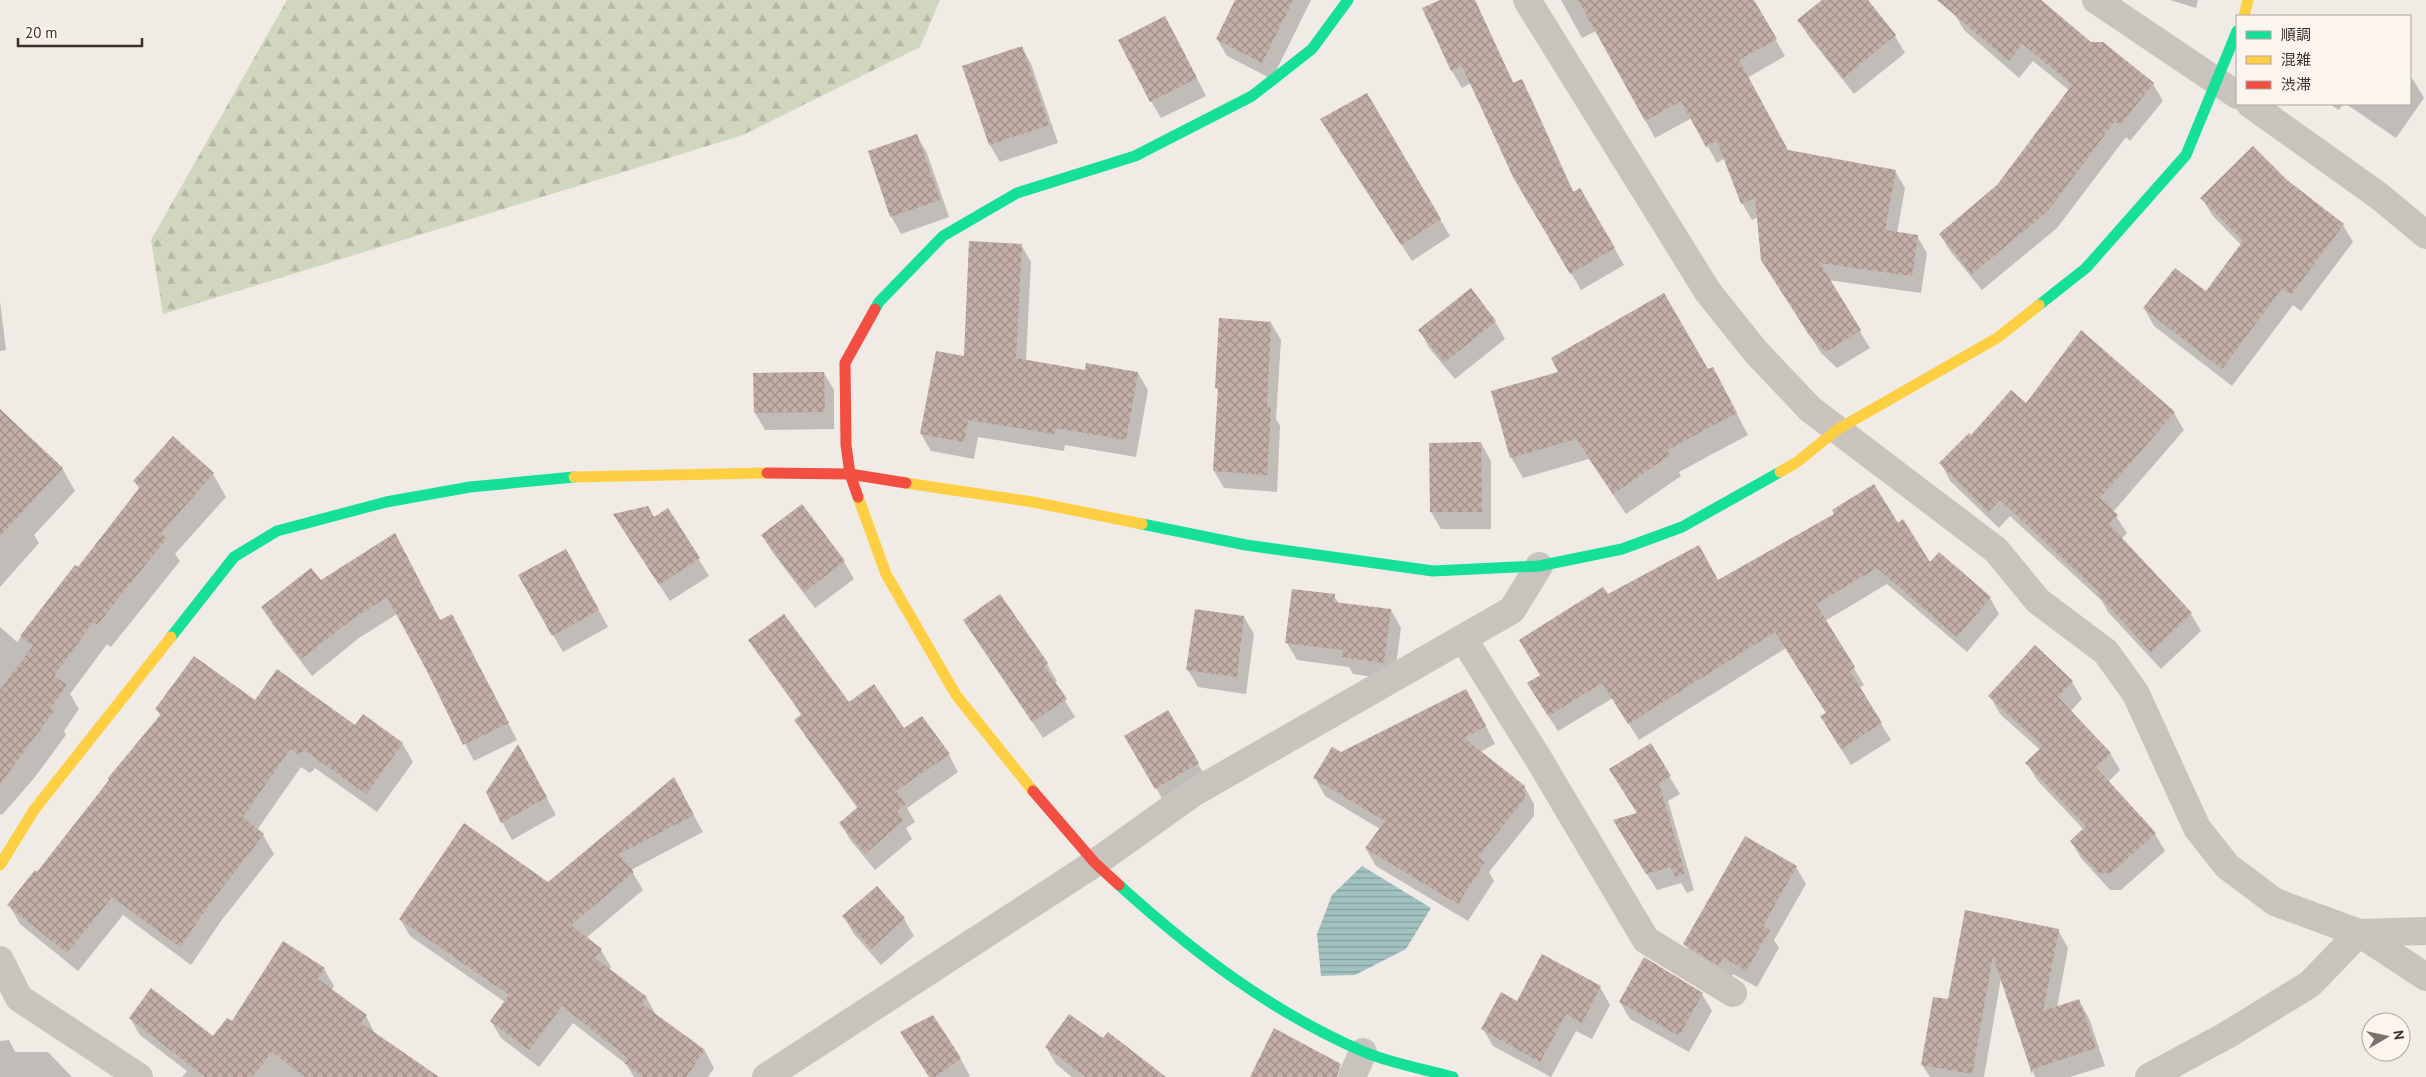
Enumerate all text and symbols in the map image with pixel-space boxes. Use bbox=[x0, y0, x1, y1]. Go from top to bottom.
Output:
scale bar bbox=[18, 15, 141, 47]
legend bbox=[2236, 15, 2411, 105]
text: 20 m bbox=[25, 23, 58, 42]
text: 順調 bbox=[2281, 25, 2311, 44]
text: 混雑 bbox=[2281, 50, 2311, 69]
text: 渋滞 bbox=[2281, 75, 2311, 94]
north arrow bbox=[2361, 1012, 2411, 1062]
text: N bbox=[2389, 1029, 2408, 1041]

